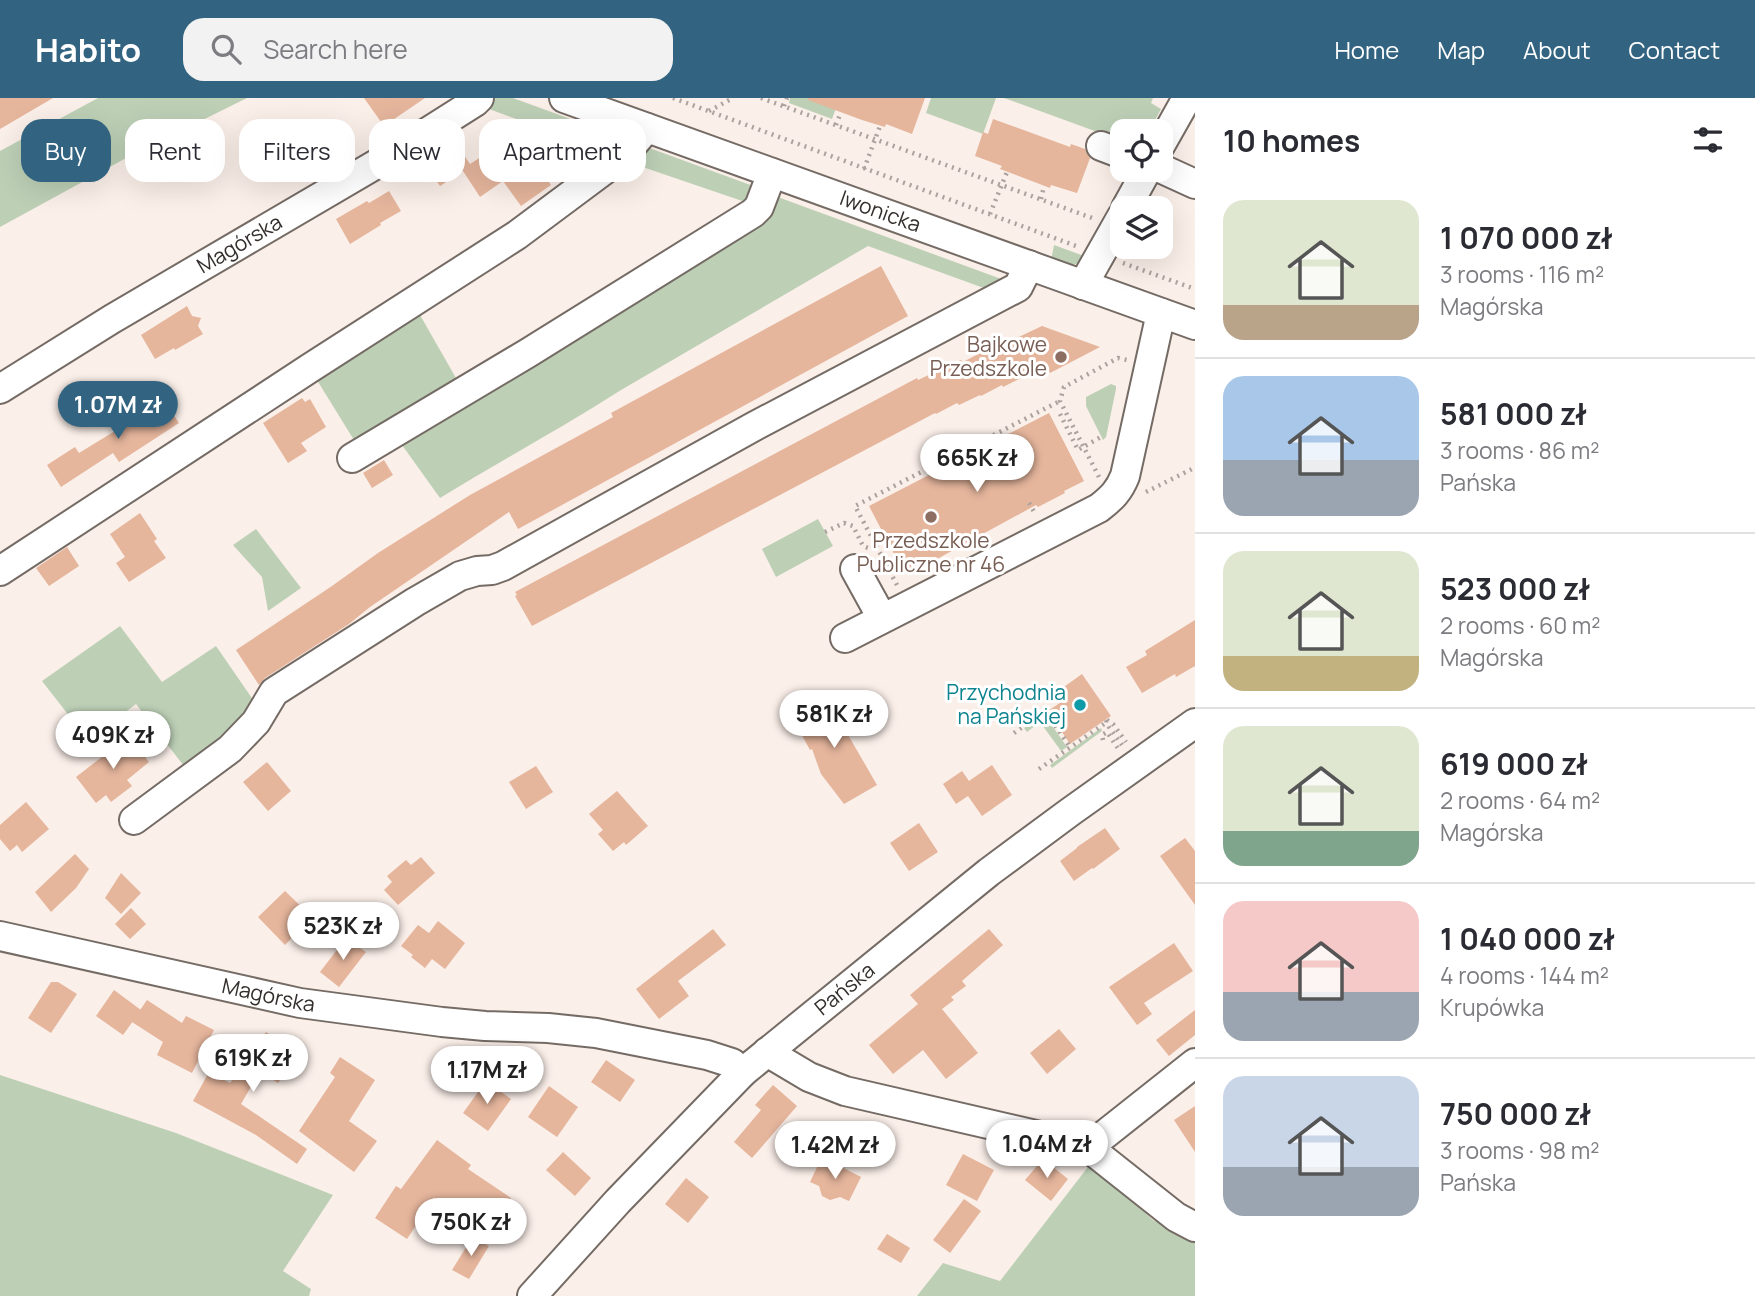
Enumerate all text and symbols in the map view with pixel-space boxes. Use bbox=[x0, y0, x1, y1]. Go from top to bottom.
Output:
search box bbox=[183, 18, 673, 81]
text: Habito bbox=[35, 27, 141, 72]
icon: search bbox=[207, 30, 245, 68]
text: Search here bbox=[263, 31, 408, 67]
text: Home bbox=[1334, 33, 1399, 66]
text: Map bbox=[1437, 33, 1485, 66]
text: About bbox=[1523, 33, 1591, 66]
text: Contact bbox=[1629, 33, 1720, 66]
chip: Buy bbox=[21, 119, 111, 182]
chip: Rent bbox=[125, 119, 225, 182]
chip: Filters bbox=[239, 119, 355, 182]
chip: New bbox=[369, 119, 465, 182]
chip: Apartment bbox=[479, 119, 646, 182]
map controls bbox=[1110, 119, 1173, 259]
button: locate bbox=[1110, 119, 1173, 182]
text: 10 homes bbox=[1223, 120, 1360, 161]
icon: filters bbox=[1689, 121, 1727, 159]
street label: Iwonicka bbox=[836, 183, 925, 238]
button: layers bbox=[1110, 196, 1173, 259]
street label: Magórska bbox=[191, 207, 287, 279]
text: 1 070 000 zł bbox=[1440, 217, 1613, 258]
icon: home bbox=[1279, 228, 1363, 312]
text: 3 rooms · 116 m² bbox=[1440, 258, 1604, 290]
text: Magórska bbox=[1440, 290, 1543, 322]
place label: Bajkowe Przedszkole bbox=[930, 330, 1047, 382]
marker: Bajkowe Przedszkole bbox=[1053, 349, 1069, 365]
pin: 1.07M zł bbox=[46, 382, 190, 441]
text: 1.07M zł bbox=[74, 388, 162, 420]
text: 581 000 zł bbox=[1440, 393, 1587, 434]
icon: home bbox=[1279, 404, 1363, 488]
pin: 665K zł bbox=[912, 434, 1042, 494]
text: 3 rooms · 86 m² bbox=[1440, 434, 1600, 466]
text: 665K zł bbox=[936, 441, 1018, 473]
text: Pańska bbox=[1440, 466, 1516, 498]
marker: Przedszkole Publiczne nr 46 bbox=[923, 509, 939, 525]
place label: Przedszkole Publiczne nr 46 bbox=[857, 526, 1005, 578]
text: 523 000 zł bbox=[1440, 568, 1590, 609]
icon: home bbox=[1279, 579, 1363, 663]
text: 2 rooms · 60 m² bbox=[1440, 609, 1601, 641]
text: Magórska bbox=[1440, 641, 1543, 673]
place label: Przychodnia na Pańskiej bbox=[946, 678, 1066, 730]
pin: 581K zł bbox=[769, 690, 899, 750]
text: 581K zł bbox=[795, 697, 873, 729]
marker: Przychodnia na Pańskiej bbox=[1072, 697, 1088, 713]
pin: 409K zł bbox=[48, 712, 178, 771]
text: 409K zł bbox=[72, 718, 154, 750]
text: 619 000 zł bbox=[1440, 743, 1588, 784]
icon: home bbox=[1279, 754, 1363, 838]
text: 2 rooms · 64 m² bbox=[1440, 784, 1600, 816]
text: Magórska bbox=[1440, 816, 1543, 848]
pin: 523K zł bbox=[278, 902, 408, 962]
text: 523K zł bbox=[303, 909, 383, 941]
text: 1 040 000 zł bbox=[1440, 918, 1615, 959]
icon: home bbox=[1279, 929, 1363, 1013]
street label: Pańska bbox=[808, 956, 880, 1021]
text: 4 rooms · 144 m² bbox=[1440, 959, 1609, 991]
street label: Magórska bbox=[219, 971, 317, 1018]
text: Krupówka bbox=[1440, 991, 1544, 1023]
pin: 619K zł bbox=[188, 1034, 318, 1094]
text: 619K zł bbox=[214, 1041, 292, 1073]
pin: 1.17M zł bbox=[415, 1046, 559, 1106]
text: 1.17M zł bbox=[447, 1053, 527, 1085]
text: 750 000 zł bbox=[1440, 1093, 1591, 1134]
icon: home bbox=[1279, 1104, 1363, 1188]
pin: 1.04M zł bbox=[975, 1121, 1119, 1180]
pin: 1.42M zł bbox=[763, 1122, 907, 1181]
text: 1.04M zł bbox=[1002, 1127, 1092, 1159]
text: 1.42M zł bbox=[791, 1128, 879, 1160]
text: 3 rooms · 98 m² bbox=[1440, 1134, 1600, 1166]
text: Pańska bbox=[1440, 1166, 1516, 1198]
pin: 750K zł bbox=[406, 1198, 536, 1258]
text: 750K zł bbox=[431, 1205, 511, 1237]

